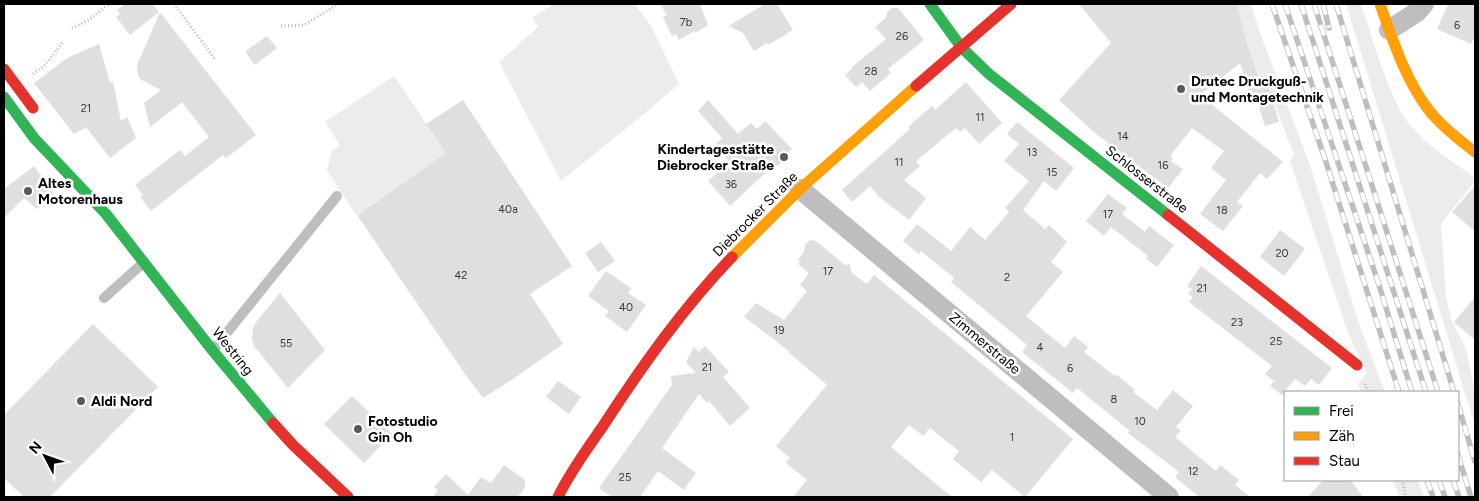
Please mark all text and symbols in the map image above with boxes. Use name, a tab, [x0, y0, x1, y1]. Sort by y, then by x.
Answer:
house number: 7b	[680, 16, 692, 29]
house number: 6	[1454, 19, 1460, 32]
house number: 26	[896, 30, 908, 43]
house number: 28	[865, 65, 878, 78]
place label: Drutec Druckguß- und Montagetechnik	[1191, 73, 1324, 106]
marker: Drutec Druckguß- und Montagetechnik	[1175, 83, 1187, 95]
house number: 21	[81, 102, 91, 115]
house number: 11	[975, 111, 985, 124]
house number: 14	[1117, 130, 1129, 143]
place label: Kindertagesstätte Diebrocker Straße	[657, 141, 774, 174]
street label: Schlosserstraße	[1102, 142, 1192, 217]
house number: 13	[1027, 146, 1037, 159]
marker: Kindertagesstätte Diebrocker Straße	[778, 151, 790, 163]
house number: 11	[894, 156, 904, 169]
house number: 16	[1158, 159, 1168, 172]
house number: 15	[1047, 166, 1057, 179]
street label: Diebrocker Straße	[709, 168, 802, 260]
place label: Altes Motorenhaus	[38, 175, 123, 208]
house number: 36	[725, 178, 737, 191]
marker: Altes Motorenhaus	[22, 185, 34, 197]
house number: 40a	[498, 203, 518, 216]
house number: 18	[1216, 204, 1228, 217]
house number: 17	[1103, 208, 1113, 221]
house number: 20	[1275, 247, 1289, 260]
house number: 17	[823, 265, 833, 278]
house number: 42	[455, 269, 467, 282]
house number: 2	[1004, 271, 1010, 284]
house number: 21	[1197, 282, 1207, 295]
house number: 40	[619, 301, 633, 314]
street label: Zimmerstraße	[946, 309, 1024, 378]
house number: 23	[1231, 316, 1243, 329]
street label: Westring	[208, 324, 257, 379]
house number: 19	[774, 324, 784, 337]
house number: 25	[1270, 335, 1282, 348]
house number: 55	[280, 337, 292, 350]
house number: 4	[1037, 341, 1044, 354]
house number: 21	[702, 361, 712, 374]
house number: 6	[1067, 362, 1073, 375]
legend	[1284, 391, 1459, 481]
place label: Aldi Nord	[91, 393, 152, 410]
house number: 8	[1111, 393, 1118, 406]
marker: Aldi Nord	[75, 395, 87, 407]
text: Frei	[1329, 402, 1354, 420]
place label: Fotostudio Gin Oh	[368, 413, 438, 446]
house number: 10	[1134, 415, 1146, 428]
marker: Fotostudio Gin Oh	[352, 423, 364, 435]
text: Zäh	[1329, 427, 1355, 445]
north arrow	[20, 431, 70, 481]
house number: 1	[1010, 431, 1014, 444]
text: N	[26, 438, 46, 457]
text: Stau	[1329, 452, 1360, 470]
house number: 12	[1188, 465, 1198, 478]
house number: 25	[619, 471, 631, 484]

